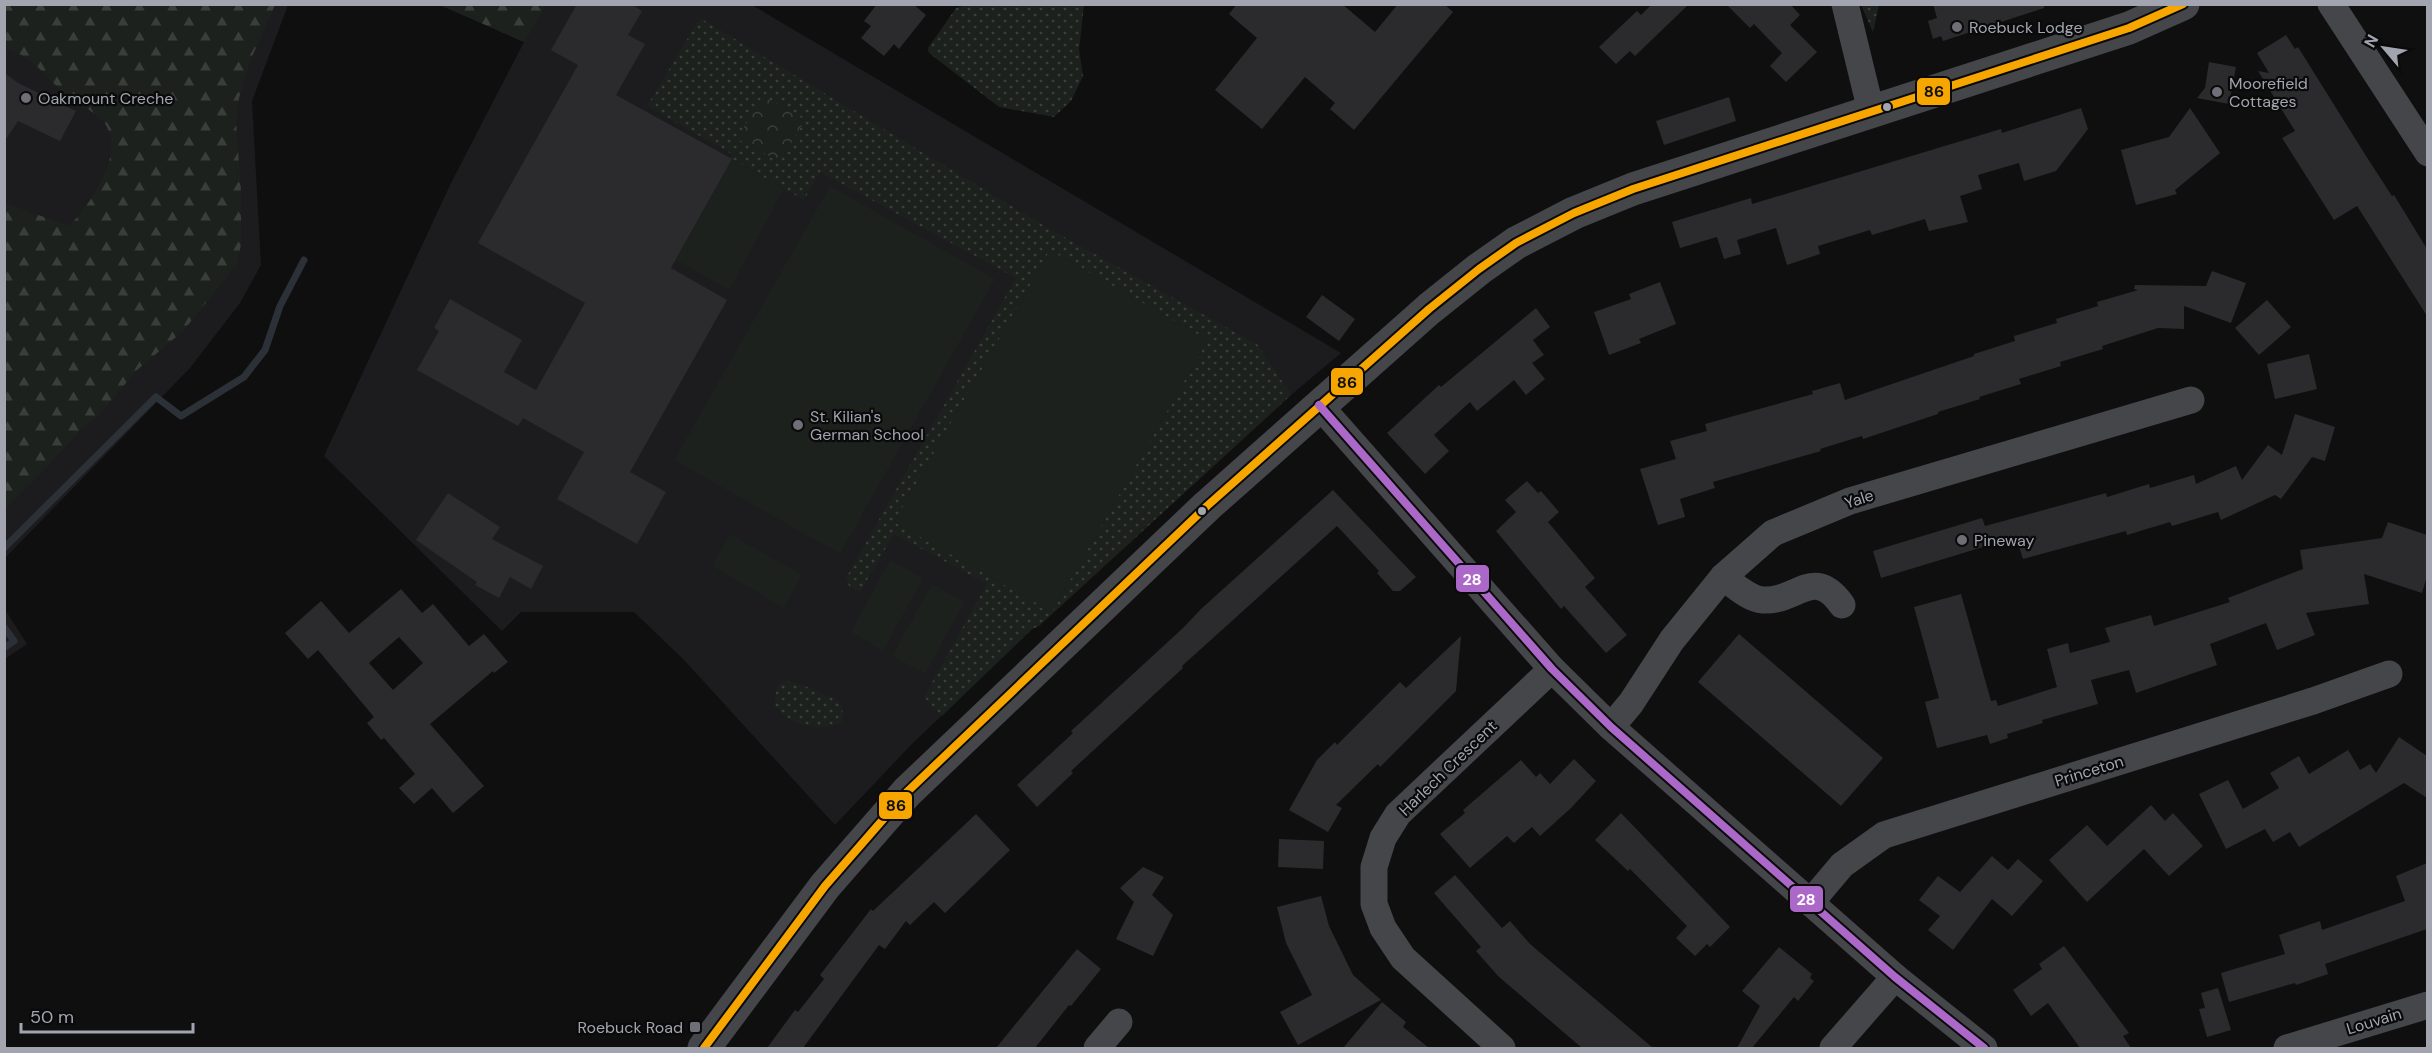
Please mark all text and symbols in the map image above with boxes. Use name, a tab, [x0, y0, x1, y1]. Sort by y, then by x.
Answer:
place label: Roebuck Lodge	[1969, 17, 2083, 38]
north arrow	[2354, 18, 2414, 78]
marker: Roebuck Lodge	[1950, 20, 1964, 34]
text: N	[2359, 31, 2383, 51]
place label: Moorefield Cottages	[2229, 73, 2308, 112]
line badge: 86	[1916, 77, 1951, 106]
text: 86	[1924, 81, 1944, 102]
marker: Moorefield Cottages	[2210, 85, 2224, 99]
place label: Oakmount Creche	[38, 88, 173, 109]
marker: Oakmount Creche	[19, 91, 33, 105]
unlabelled marker	[1881, 101, 1893, 113]
line badge: 86	[1330, 367, 1364, 396]
text: 86	[1337, 372, 1357, 393]
place label: St. Kilian's German School	[810, 406, 924, 445]
marker: St. Kilian's German School	[791, 418, 805, 432]
street label: Yale	[1842, 484, 1876, 514]
unlabelled marker	[1196, 505, 1208, 517]
place label: Pineway	[1974, 530, 2034, 551]
marker: Pineway	[1955, 533, 1969, 547]
line badge: 28	[1455, 564, 1490, 593]
text: 28	[1462, 569, 1482, 590]
street label: Harlech Crescent	[1394, 716, 1502, 820]
street label: Princeton	[2052, 751, 2126, 791]
line badge: 86	[878, 791, 913, 820]
text: 86	[886, 795, 906, 816]
line badge: 28	[1789, 885, 1824, 913]
text: 28	[1796, 889, 1816, 910]
scale bar	[21, 996, 194, 1034]
street label: Louvain	[2344, 1003, 2404, 1039]
text: 50 m	[30, 1005, 74, 1029]
place label: Roebuck Road	[577, 1017, 683, 1038]
marker: Roebuck Road	[688, 1020, 702, 1034]

